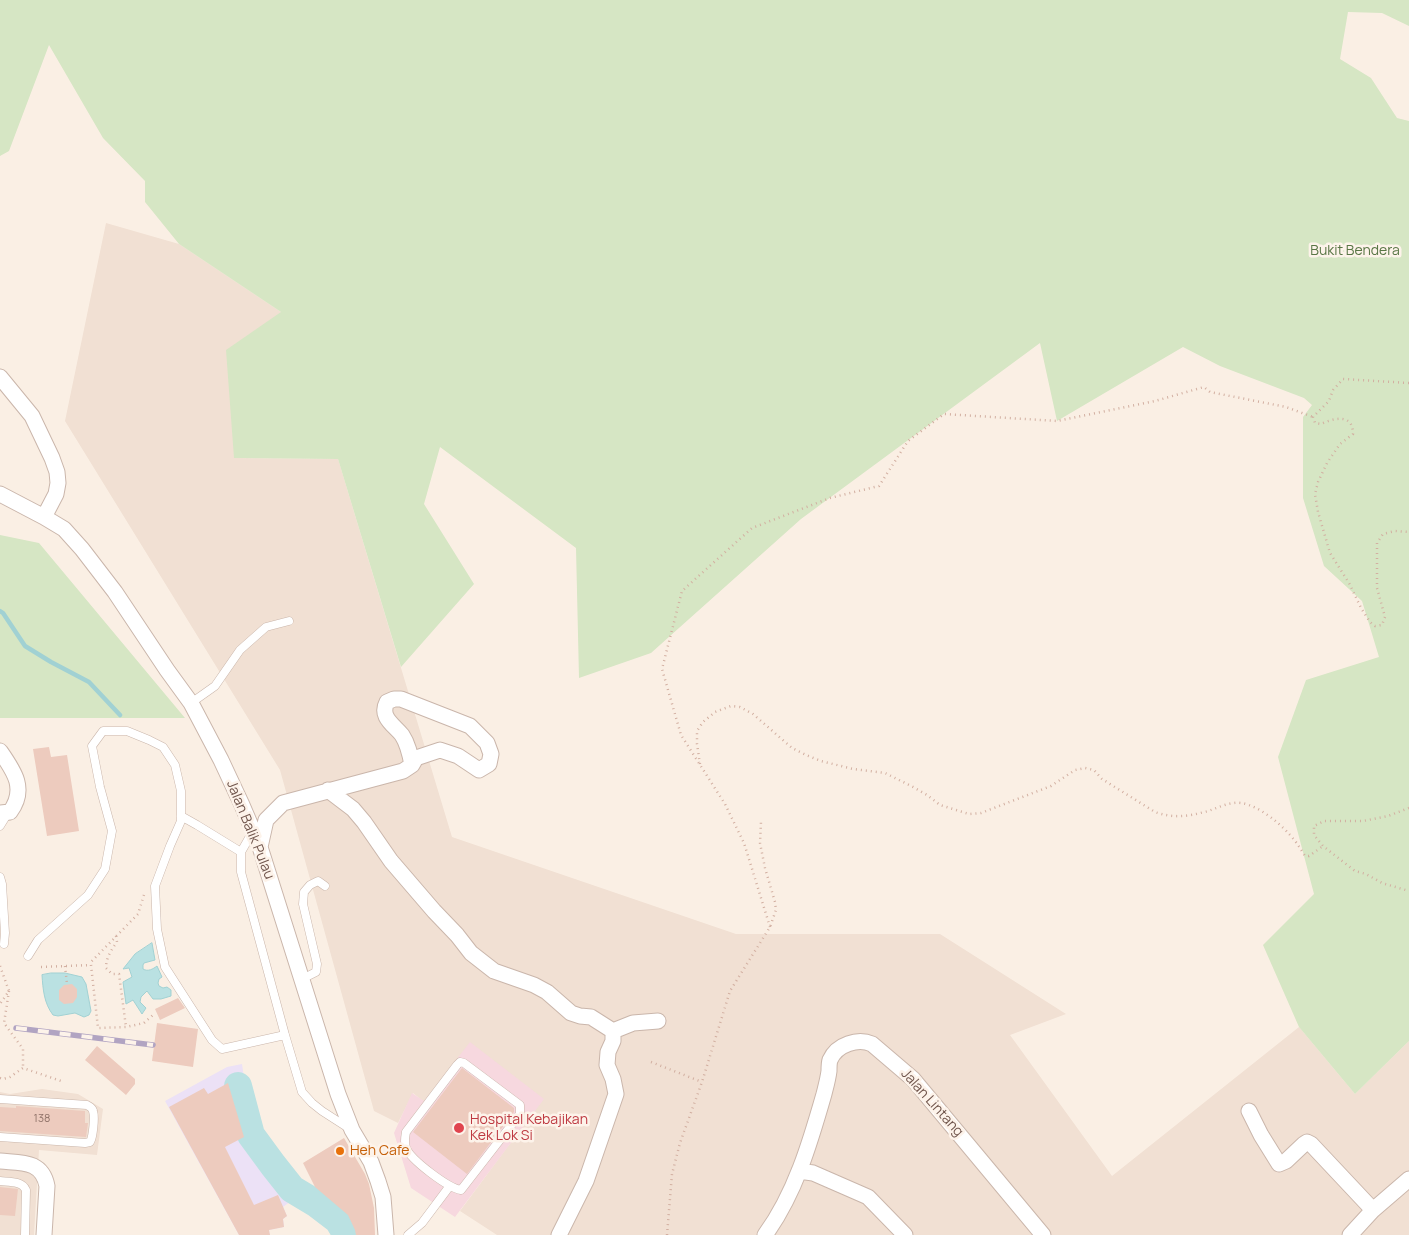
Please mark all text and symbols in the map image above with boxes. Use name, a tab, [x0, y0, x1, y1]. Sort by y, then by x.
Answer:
park label: Bukit Bendera	[1310, 243, 1400, 259]
street label: Jalan Balik Pulau	[223, 778, 277, 882]
street label: Jalan Lintang	[897, 1066, 967, 1140]
house number: 138	[34, 1112, 50, 1126]
place label: Hospital Kebajikan Kek Lok Si	[470, 1112, 588, 1144]
marker: Hospital Kebajikan Kek Lok Si	[452, 1121, 466, 1135]
place label: Heh Cafe	[350, 1143, 410, 1159]
marker: Heh Cafe	[334, 1145, 346, 1157]

